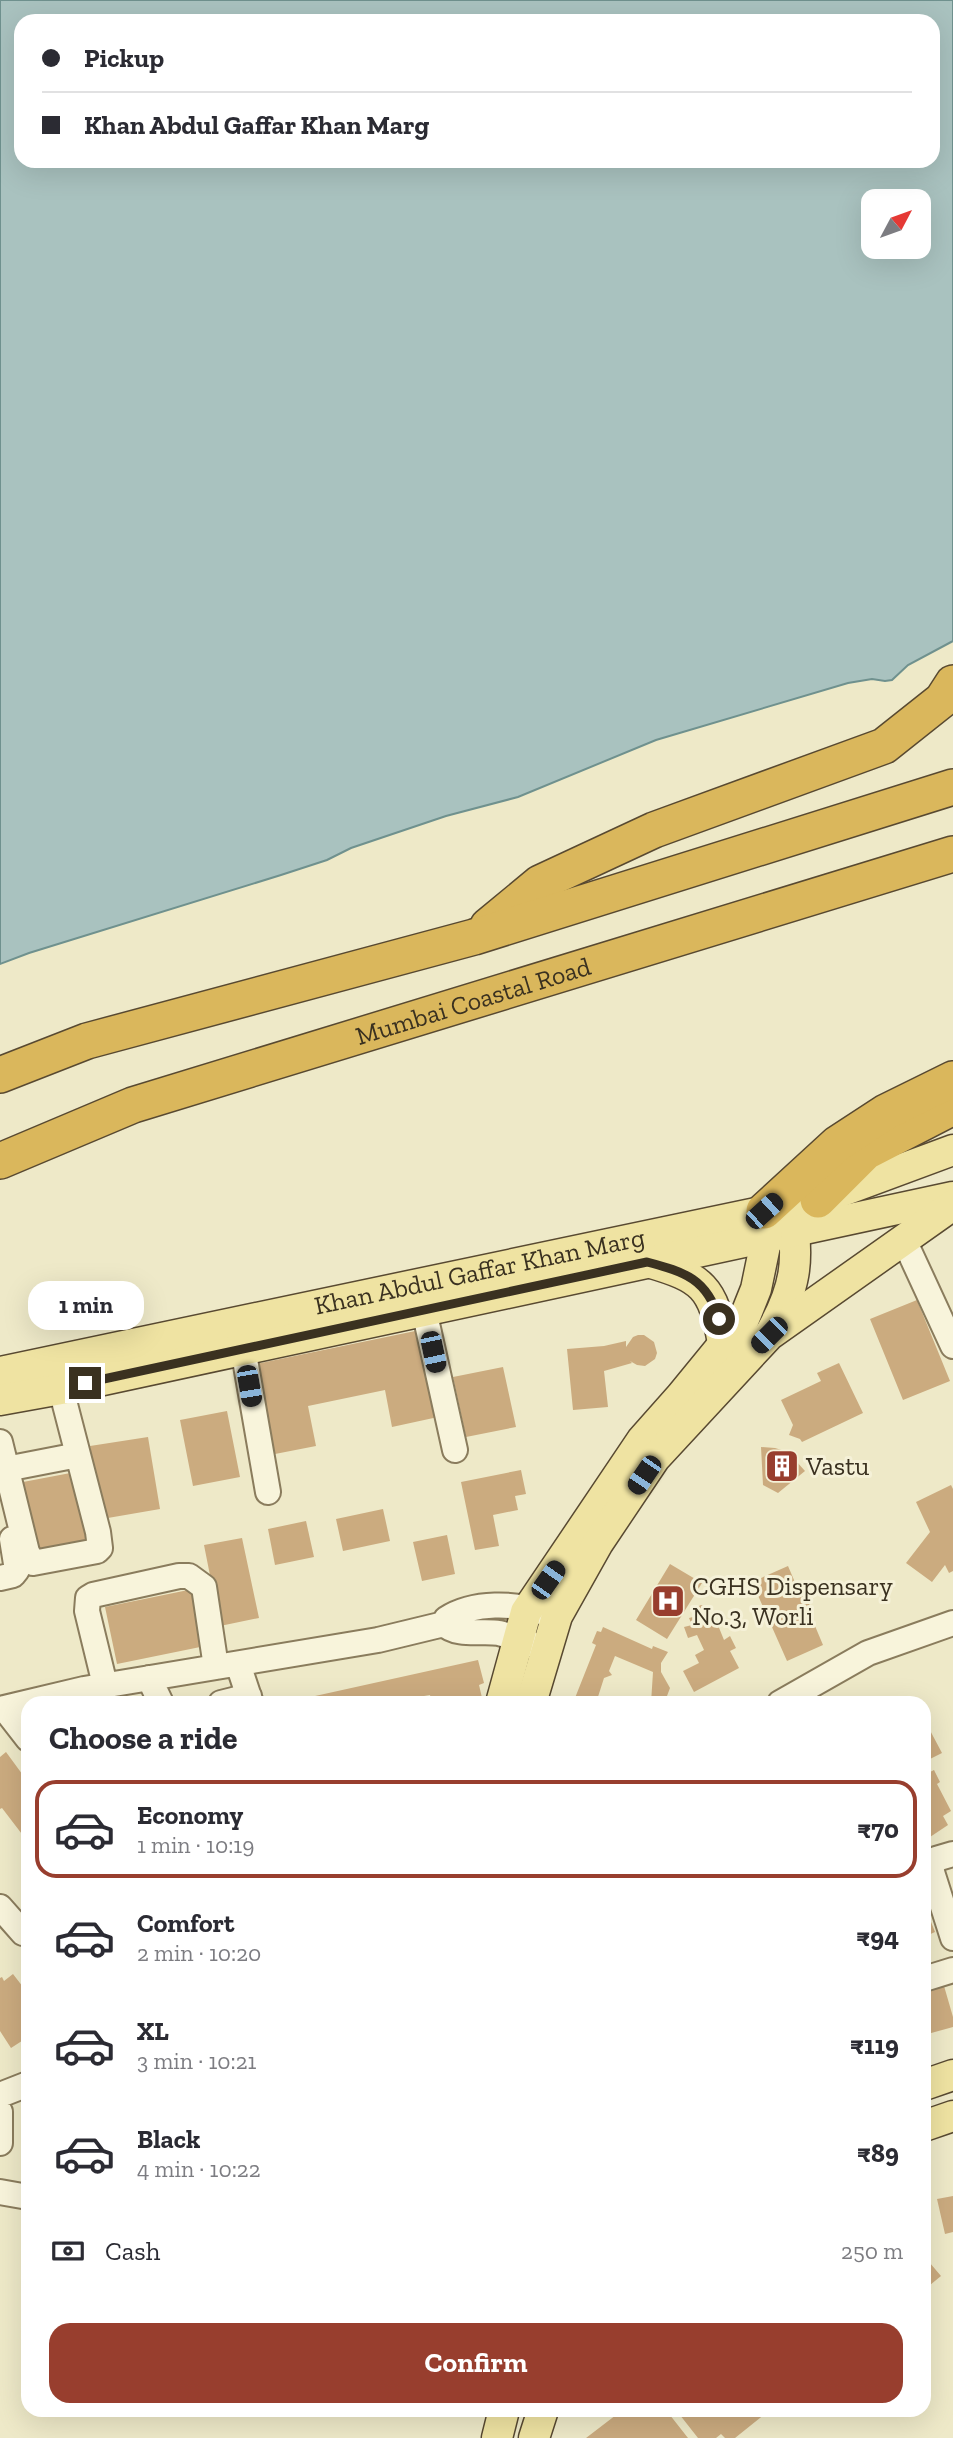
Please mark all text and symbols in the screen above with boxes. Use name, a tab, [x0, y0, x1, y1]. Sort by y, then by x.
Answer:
text: Pickup	[84, 42, 164, 74]
text: Khan Abdul Gaffar Khan Marg	[84, 109, 429, 141]
north arrow	[861, 189, 931, 259]
map controls	[861, 189, 931, 259]
street label: Mumbai Coastal Road	[352, 950, 595, 1052]
car	[742, 1189, 787, 1233]
street label: Khan Abdul Gaffar Khan Marg	[311, 1221, 648, 1321]
callout: 1 min	[27, 1282, 143, 1330]
text: 1 min	[59, 1291, 113, 1319]
route start	[703, 1303, 735, 1335]
car	[747, 1313, 792, 1357]
car	[419, 1329, 448, 1375]
car	[236, 1363, 263, 1409]
route end	[69, 1367, 101, 1399]
building icon: Vastu	[763, 1447, 801, 1485]
place label: Vastu	[805, 1450, 870, 1482]
car	[624, 1452, 665, 1498]
car	[528, 1557, 569, 1603]
place label: CGHS Dispensary No.3, Worli	[692, 1570, 893, 1632]
hospital icon: CGHS Dispensary No.3, Worli	[649, 1582, 687, 1620]
text: Choose a ride	[49, 1719, 237, 1757]
icon: car	[53, 1798, 116, 1861]
text: Economy	[137, 1799, 243, 1831]
text: ₹70	[857, 1813, 899, 1845]
text: 1 min · 10:19	[137, 1831, 254, 1859]
icon: car	[53, 1906, 116, 1969]
text: Comfort	[137, 1907, 234, 1939]
text: ₹94	[856, 1921, 899, 1953]
text: 2 min · 10:20	[137, 1939, 261, 1967]
icon: car	[53, 2014, 116, 2077]
text: XL	[137, 2015, 169, 2047]
text: ₹119	[850, 2029, 899, 2061]
text: 3 min · 10:21	[137, 2047, 256, 2075]
icon: car	[53, 2122, 116, 2185]
text: Black	[137, 2123, 200, 2155]
text: ₹89	[857, 2137, 899, 2169]
text: 4 min · 10:22	[137, 2155, 261, 2183]
icon: cash	[49, 2232, 87, 2270]
text: Cash	[105, 2235, 160, 2267]
text: 250 m	[841, 2237, 903, 2265]
button: Confirm	[49, 2323, 903, 2403]

